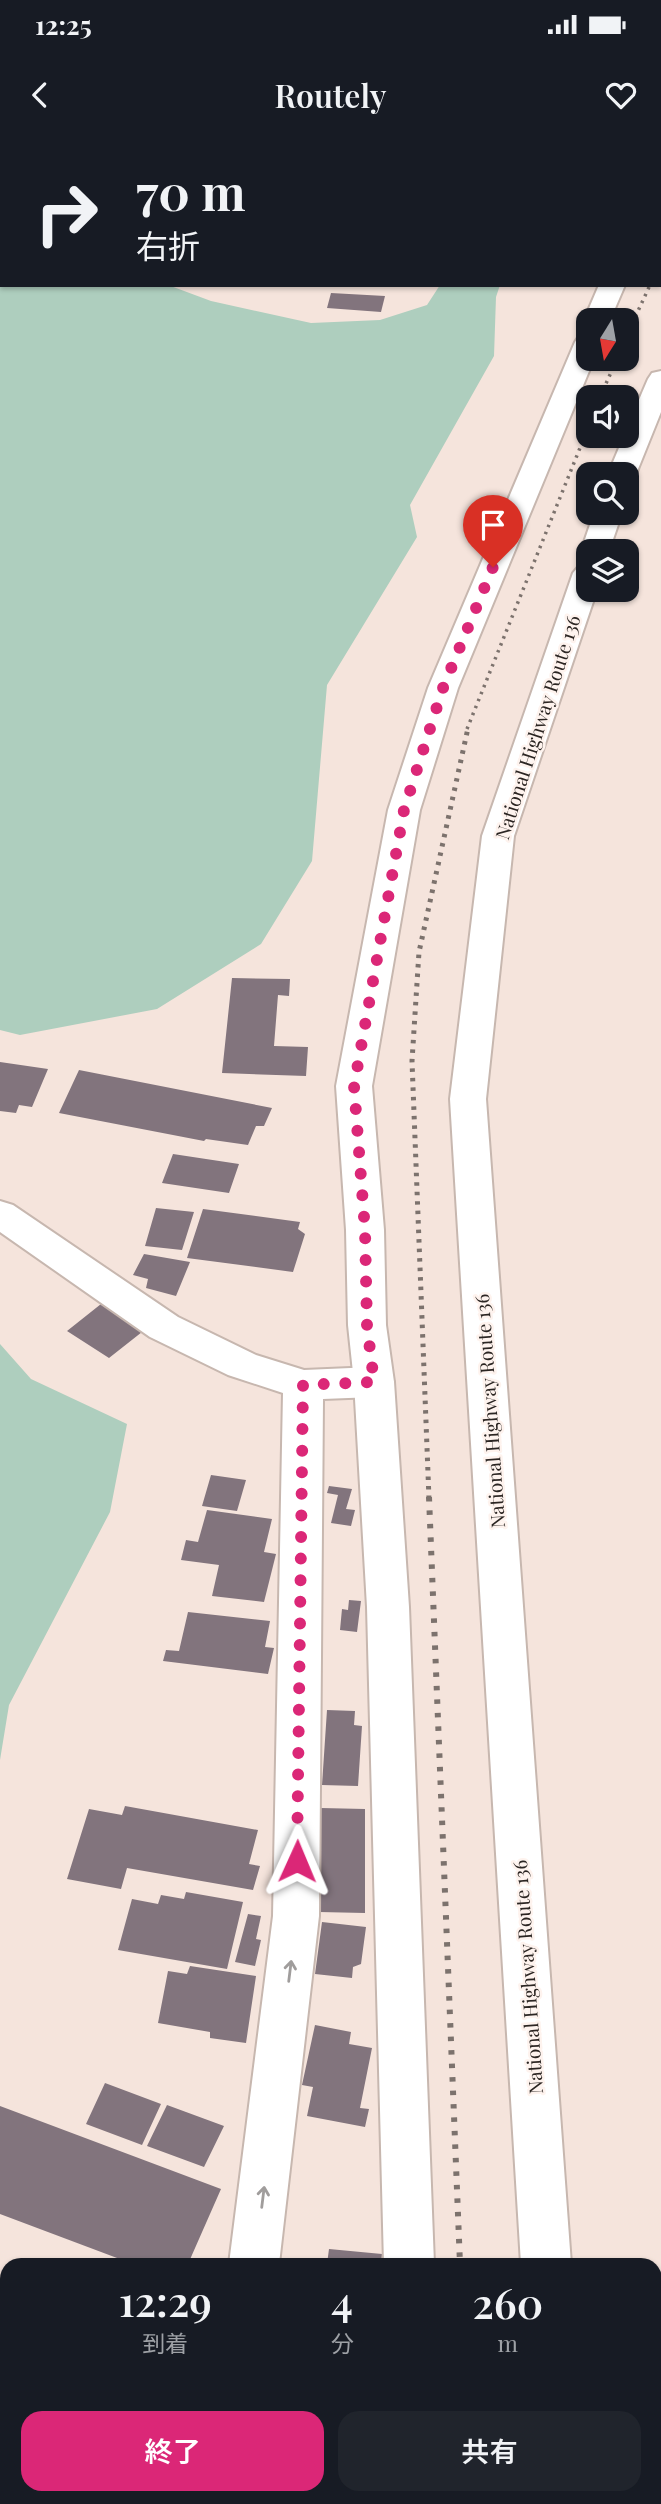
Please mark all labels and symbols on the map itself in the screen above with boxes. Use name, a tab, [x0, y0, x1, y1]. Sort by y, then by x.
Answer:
north arrow	[576, 308, 639, 371]
pin	[463, 495, 523, 567]
street label: National Highway Route 136	[488, 611, 586, 843]
street label: National Highway Route 136	[468, 1293, 510, 1529]
position arrow	[260, 1824, 334, 1898]
street label: National Highway Route 136	[506, 1859, 548, 2095]
one-way arrow	[283, 1960, 296, 1983]
one-way arrow	[257, 2186, 270, 2209]

